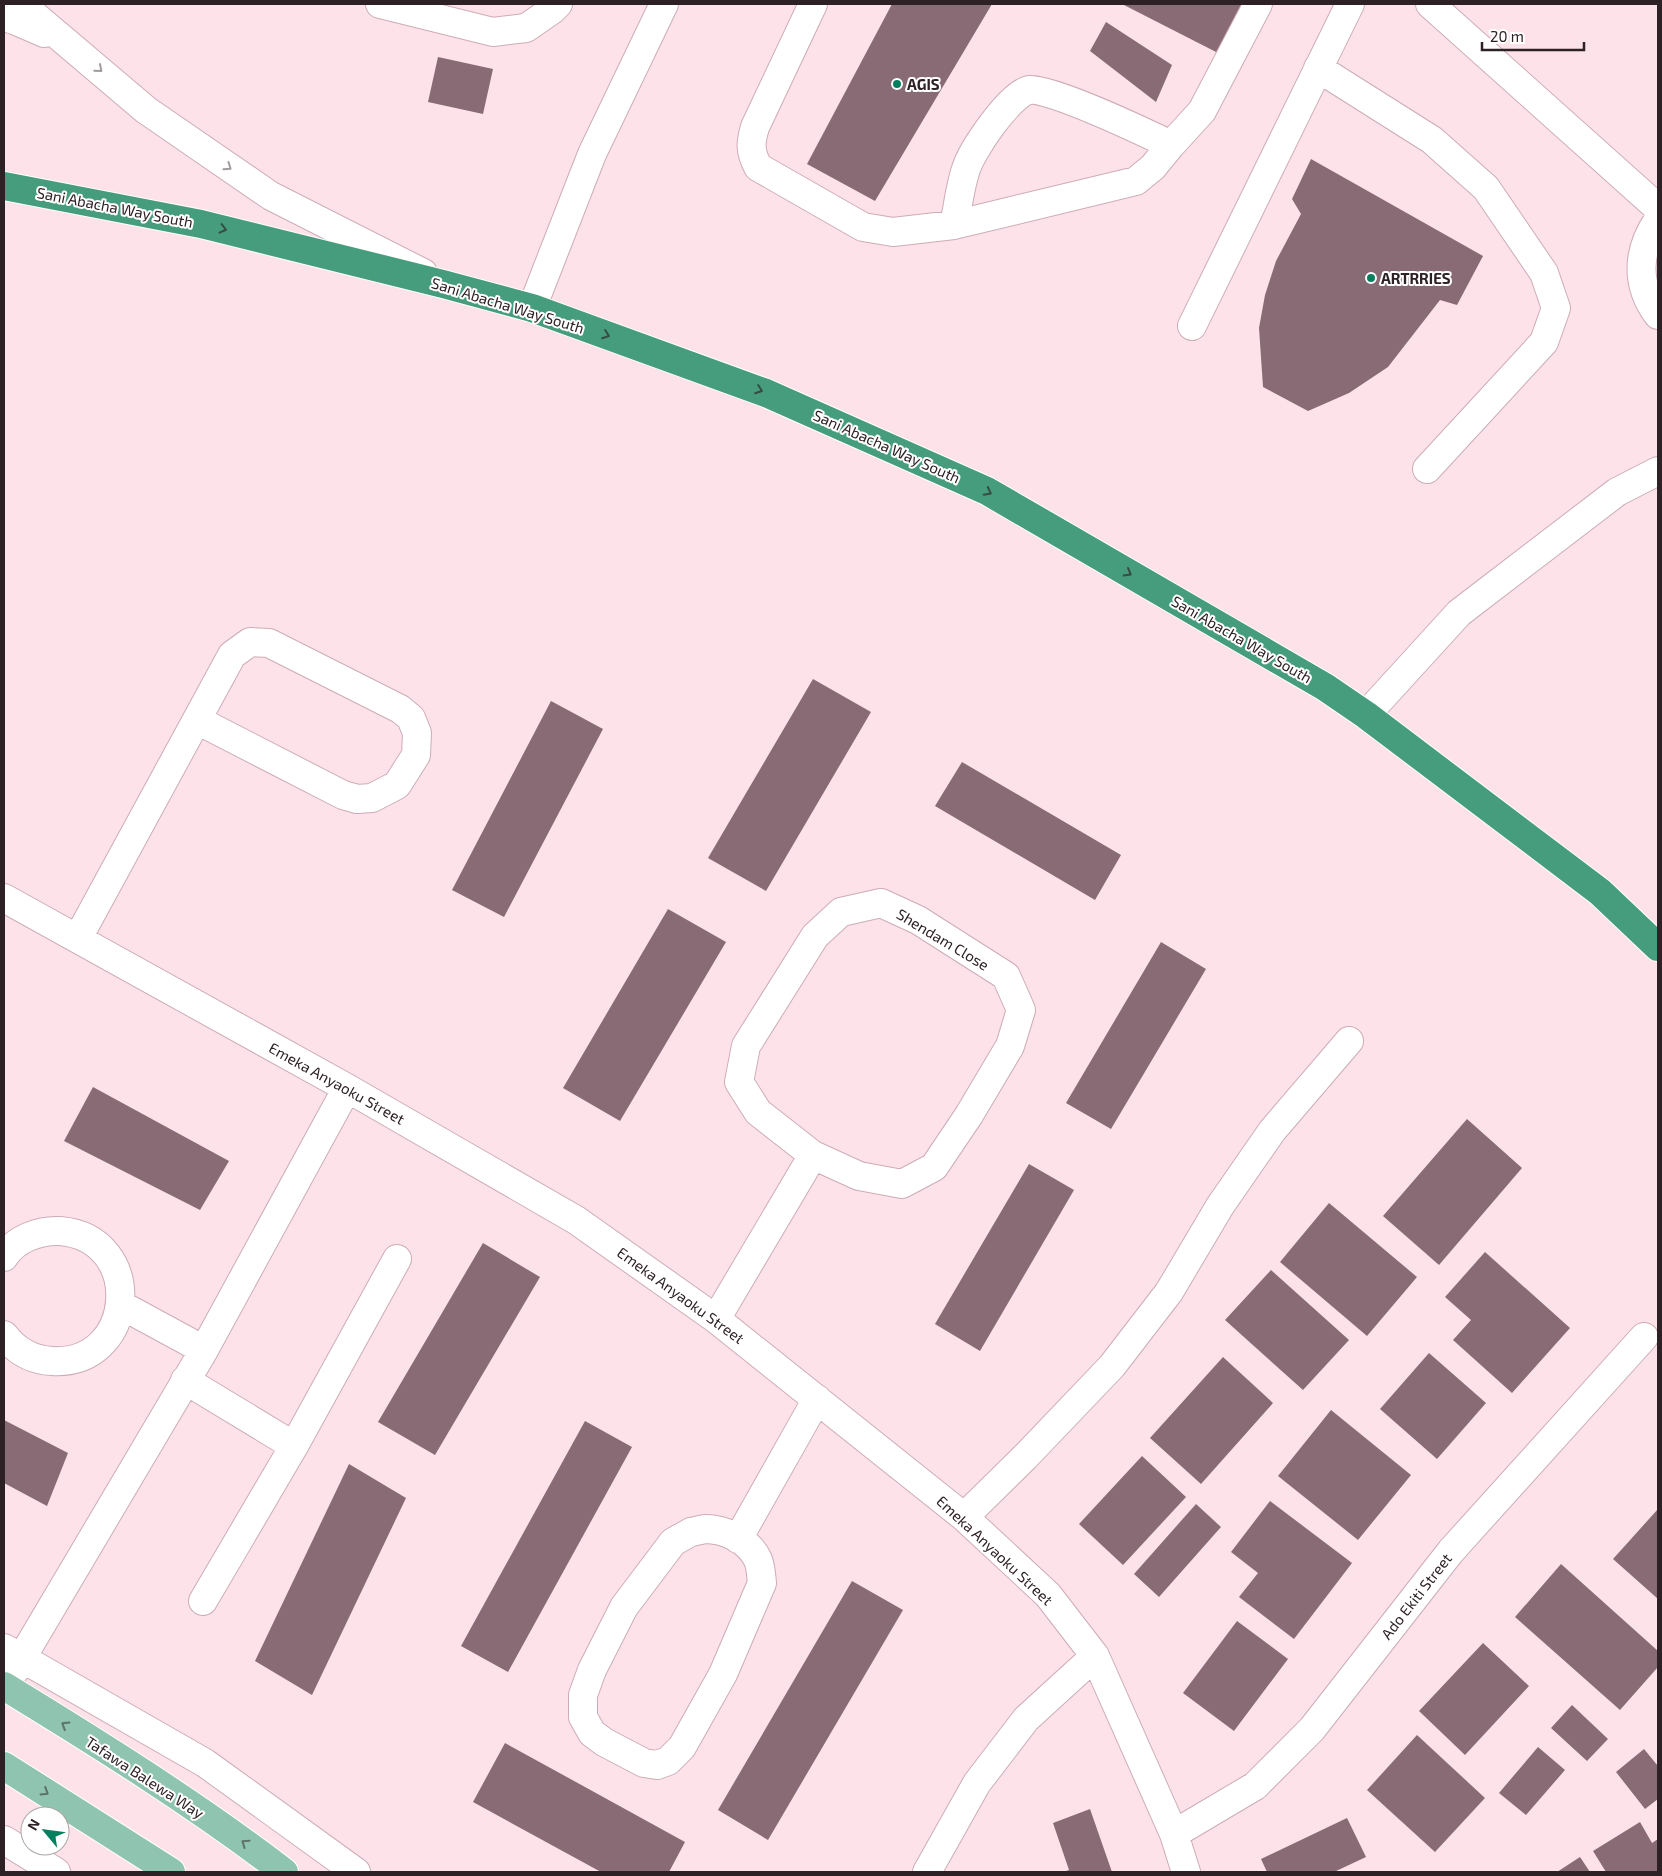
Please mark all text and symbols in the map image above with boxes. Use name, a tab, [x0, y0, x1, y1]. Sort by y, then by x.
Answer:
scale bar	[1482, 20, 1584, 52]
text: 20 m	[1490, 27, 1524, 45]
one-way arrow	[93, 64, 102, 73]
place label: AGIS	[907, 75, 940, 93]
marker: AGIS	[891, 78, 903, 90]
one-way arrow	[223, 161, 232, 170]
street label: Sani Abacha Way South	[35, 183, 195, 231]
one-way arrow	[219, 223, 228, 234]
place label: ARTRRIES	[1381, 269, 1451, 287]
marker: ARTRRIES	[1365, 272, 1377, 284]
street label: Sani Abacha Way South	[429, 273, 587, 337]
one-way arrow	[602, 329, 610, 339]
one-way arrow	[754, 384, 763, 394]
street label: Sani Abacha Way South	[811, 405, 963, 487]
one-way arrow	[983, 486, 992, 496]
one-way arrow	[1123, 566, 1132, 576]
street label: Sani Abacha Way South	[1169, 592, 1315, 686]
street label: Shendam Close	[894, 904, 992, 974]
street label: Emeka Anyaoku Street	[266, 1038, 408, 1128]
street label: Emeka Anyaoku Street	[614, 1243, 748, 1347]
street label: Emeka Anyaoku Street	[933, 1491, 1057, 1609]
street label: Ado Ekiti Street	[1377, 1549, 1455, 1643]
one-way arrow	[62, 1721, 71, 1731]
street label: Tafawa Balewa Way	[83, 1732, 208, 1822]
one-way arrow	[40, 1786, 49, 1796]
north arrow	[20, 1806, 70, 1856]
text: N	[23, 1816, 43, 1833]
one-way arrow	[241, 1840, 251, 1849]

